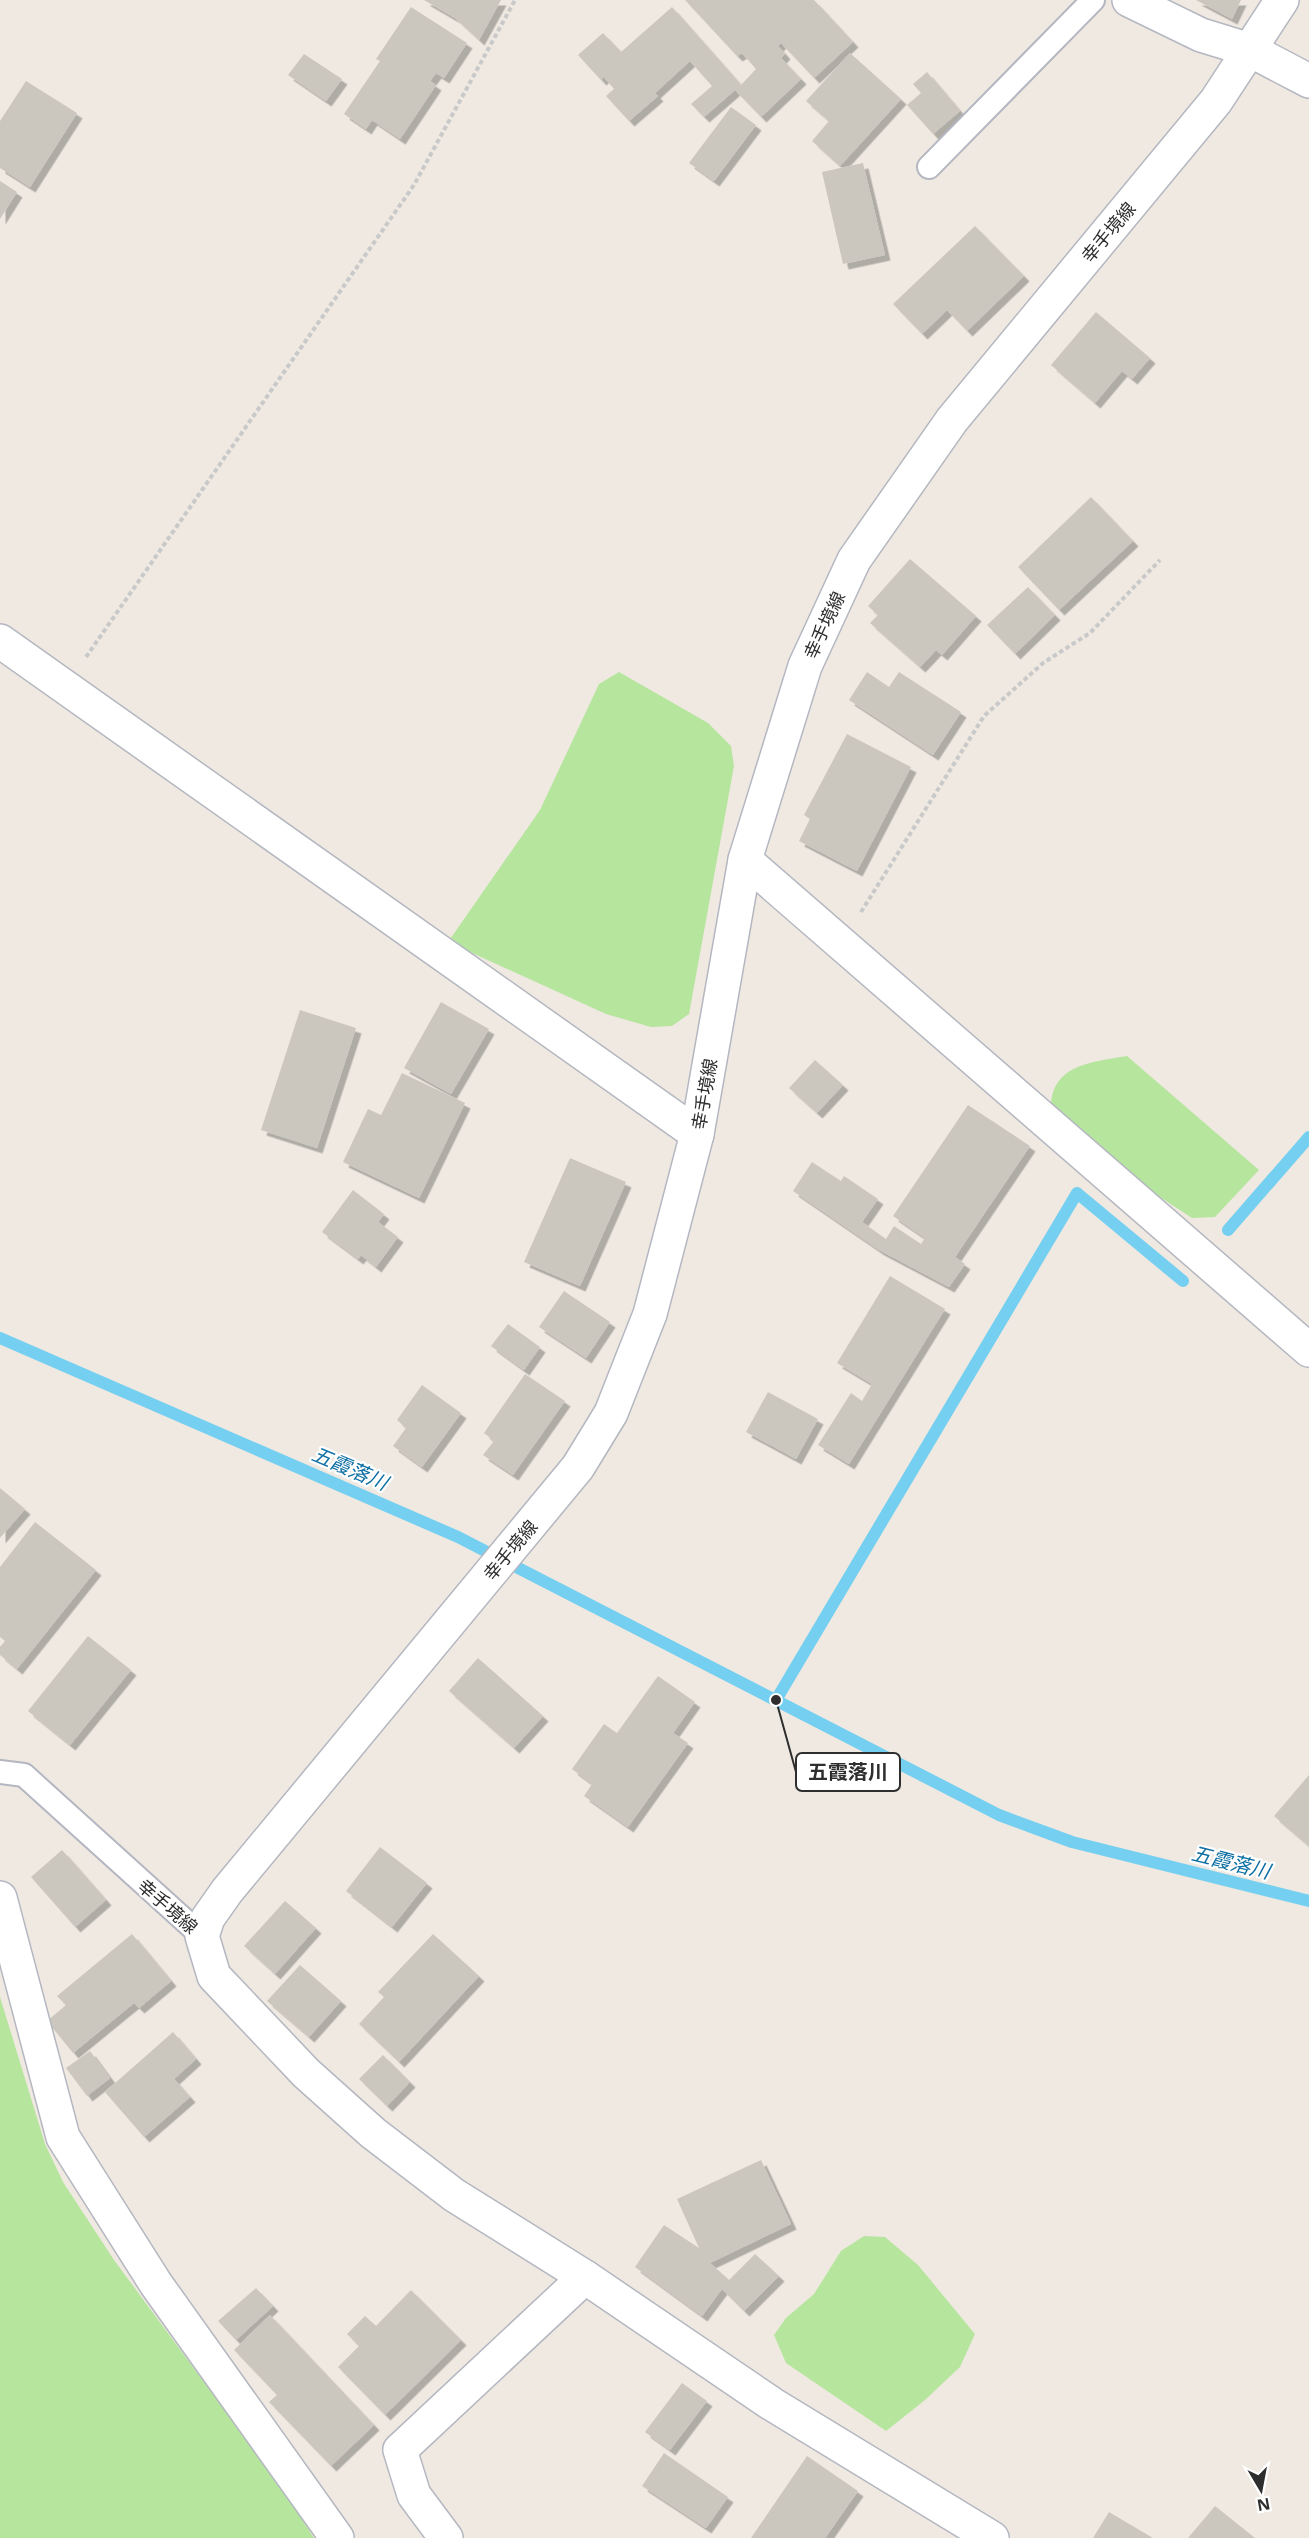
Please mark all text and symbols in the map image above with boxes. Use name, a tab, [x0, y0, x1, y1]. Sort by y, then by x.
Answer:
street label: 幸手境線	[1076, 197, 1140, 267]
street label: 幸手境線	[798, 587, 850, 663]
street label: 幸手境線	[686, 1056, 722, 1132]
water label: 五霞落川	[308, 1440, 394, 1497]
street label: 幸手境線	[478, 1515, 542, 1585]
callout: 五霞落川	[796, 1753, 900, 1791]
text: 五霞落川	[808, 1758, 888, 1785]
water label: 五霞落川	[1189, 1839, 1275, 1885]
street label: 幸手境線	[133, 1873, 203, 1939]
north arrow	[1231, 2460, 1291, 2520]
text: N	[1255, 2493, 1272, 2517]

